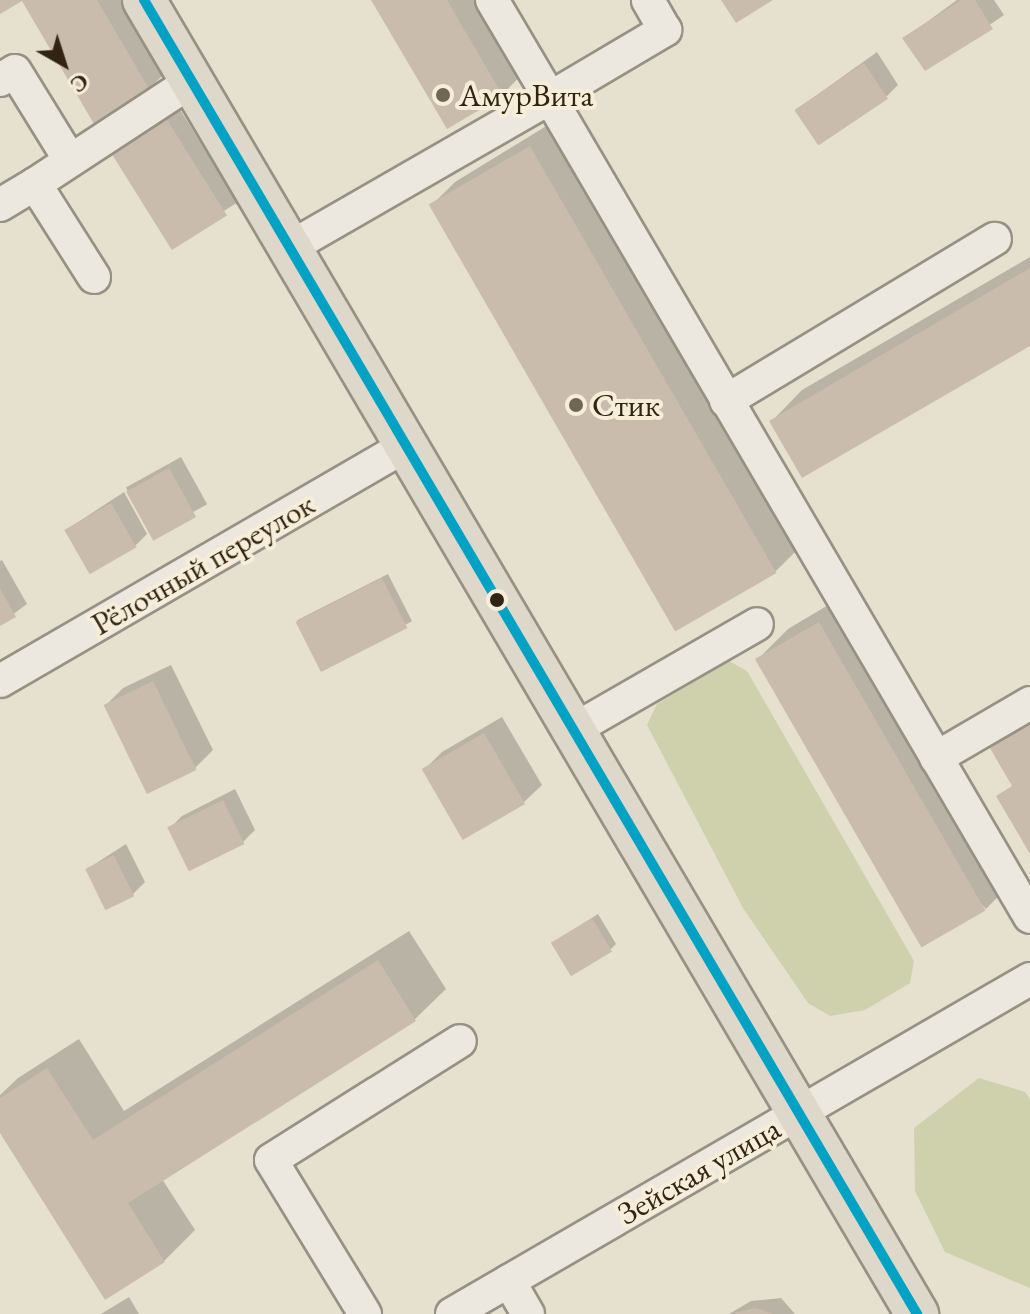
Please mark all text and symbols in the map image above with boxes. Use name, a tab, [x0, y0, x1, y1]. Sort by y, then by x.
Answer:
north arrow	[24, 24, 104, 104]
text: С	[64, 67, 95, 99]
place label: АмурВита	[459, 76, 593, 114]
marker: АмурВита	[434, 86, 452, 104]
place label: Стик	[592, 386, 660, 424]
marker: Стик	[567, 396, 585, 414]
street label: Рёлочный переулок	[85, 485, 321, 643]
unlabelled marker	[489, 592, 505, 608]
street label: Зейская улица	[611, 1109, 787, 1233]

